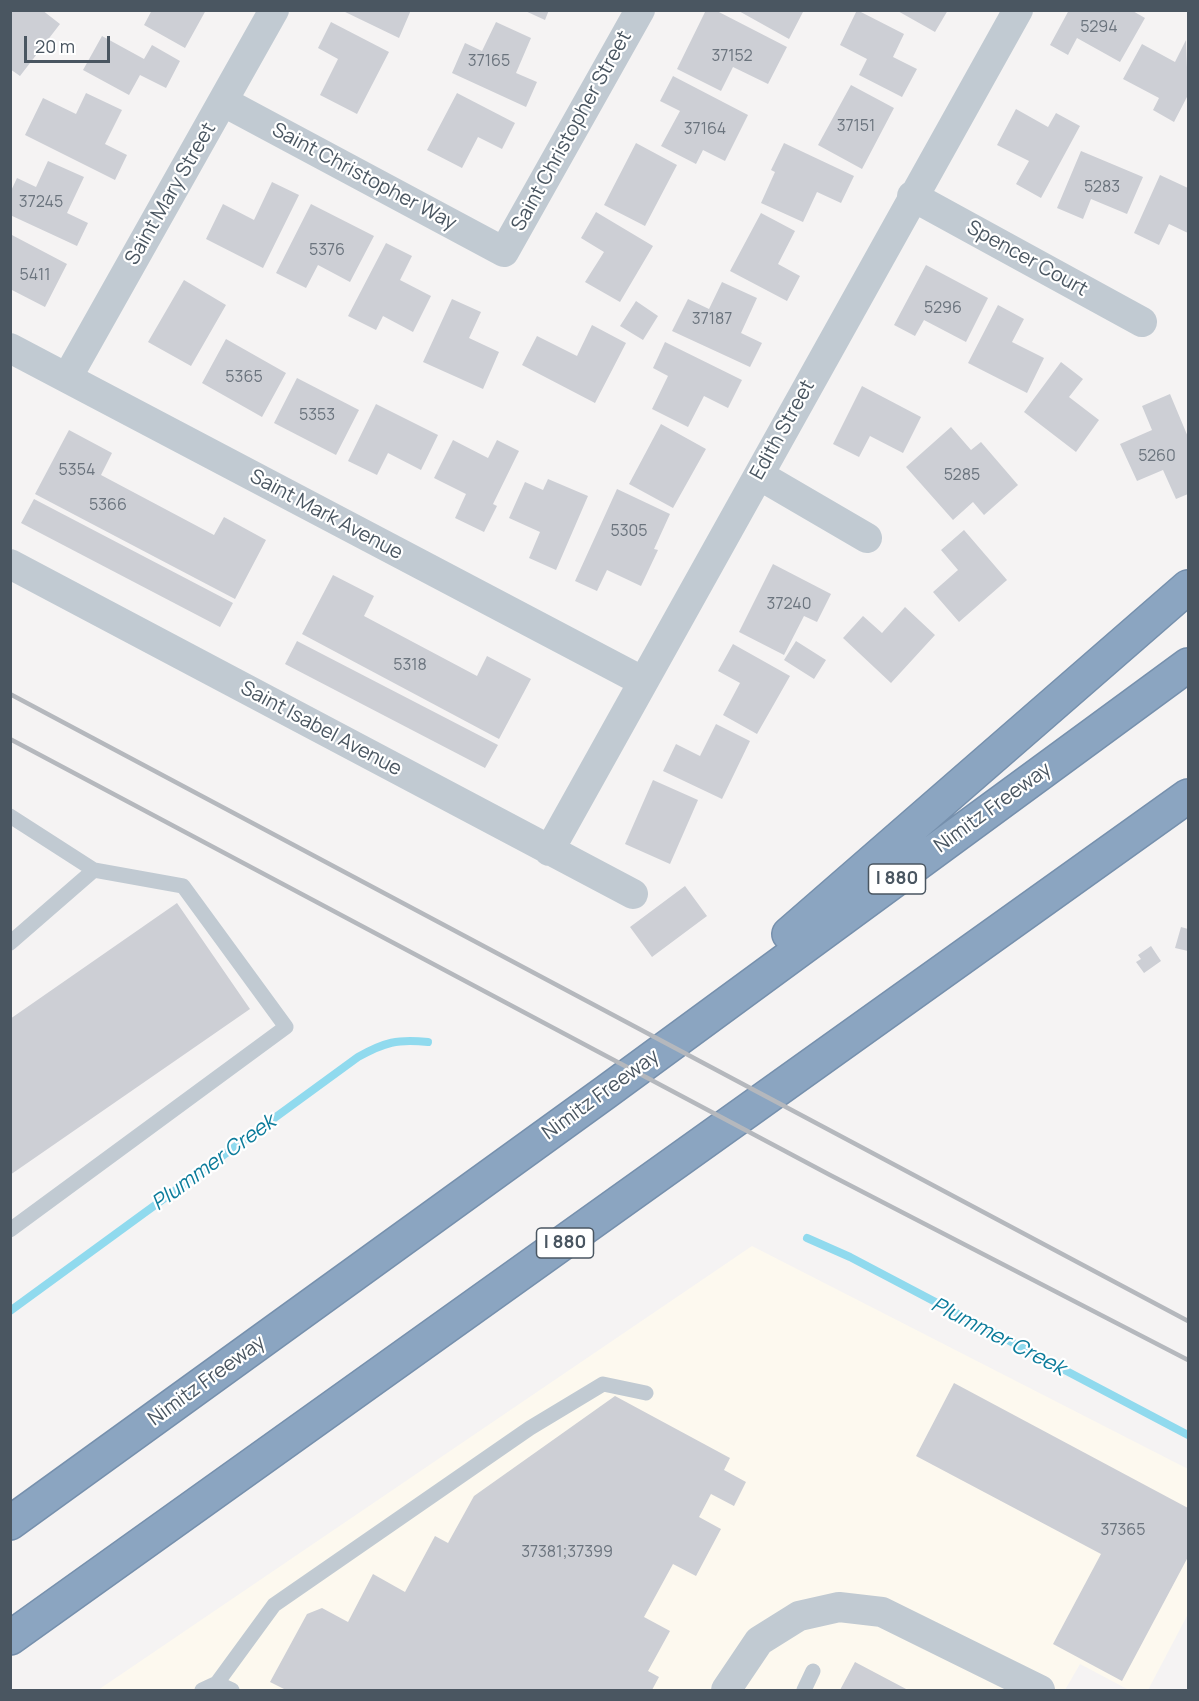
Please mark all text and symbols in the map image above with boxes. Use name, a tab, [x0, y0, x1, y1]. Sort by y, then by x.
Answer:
house number: 5294	[1080, 18, 1118, 38]
scale bar	[27, 24, 112, 62]
street label: Saint Christopher Street	[507, 27, 637, 235]
text: 20 m	[35, 34, 75, 58]
house number: 37152	[711, 47, 753, 67]
house number: 37165	[468, 52, 510, 72]
house number: 37151	[837, 117, 875, 137]
street label: Saint Christopher Way	[268, 118, 460, 236]
street label: Saint Mary Street	[121, 119, 221, 269]
house number: 37164	[684, 120, 726, 140]
house number: 5283	[1084, 178, 1120, 198]
house number: 37245	[19, 193, 63, 213]
street label: Spencer Court	[962, 216, 1092, 302]
house number: 5376	[309, 241, 345, 261]
house number: 5411	[19, 266, 51, 286]
house number: 5296	[924, 299, 962, 319]
house number: 37187	[692, 310, 732, 330]
house number: 5365	[225, 368, 263, 388]
street label: Edith Street	[746, 376, 820, 484]
house number: 5353	[299, 406, 335, 426]
house number: 5260	[1138, 447, 1176, 467]
house number: 5354	[59, 461, 95, 481]
street label: Saint Mark Avenue	[246, 465, 406, 565]
house number: 5285	[944, 466, 980, 486]
house number: 5366	[89, 496, 127, 516]
house number: 5305	[610, 522, 648, 542]
house number: 37240	[767, 595, 811, 615]
house number: 5318	[393, 656, 427, 676]
street label: Saint Isabel Avenue	[236, 676, 406, 782]
street label: Nimitz Freeway	[930, 758, 1056, 858]
road number: I 880	[868, 864, 926, 894]
street label: Nimitz Freeway	[538, 1045, 664, 1145]
water label: Plummer Creek	[147, 1110, 281, 1216]
road number: I 880	[536, 1228, 594, 1258]
water label: Plummer Creek	[927, 1292, 1069, 1382]
street label: Nimitz Freeway	[144, 1331, 270, 1431]
house number: 37365	[1101, 1521, 1145, 1541]
house number: 37381;37399	[521, 1543, 613, 1563]

